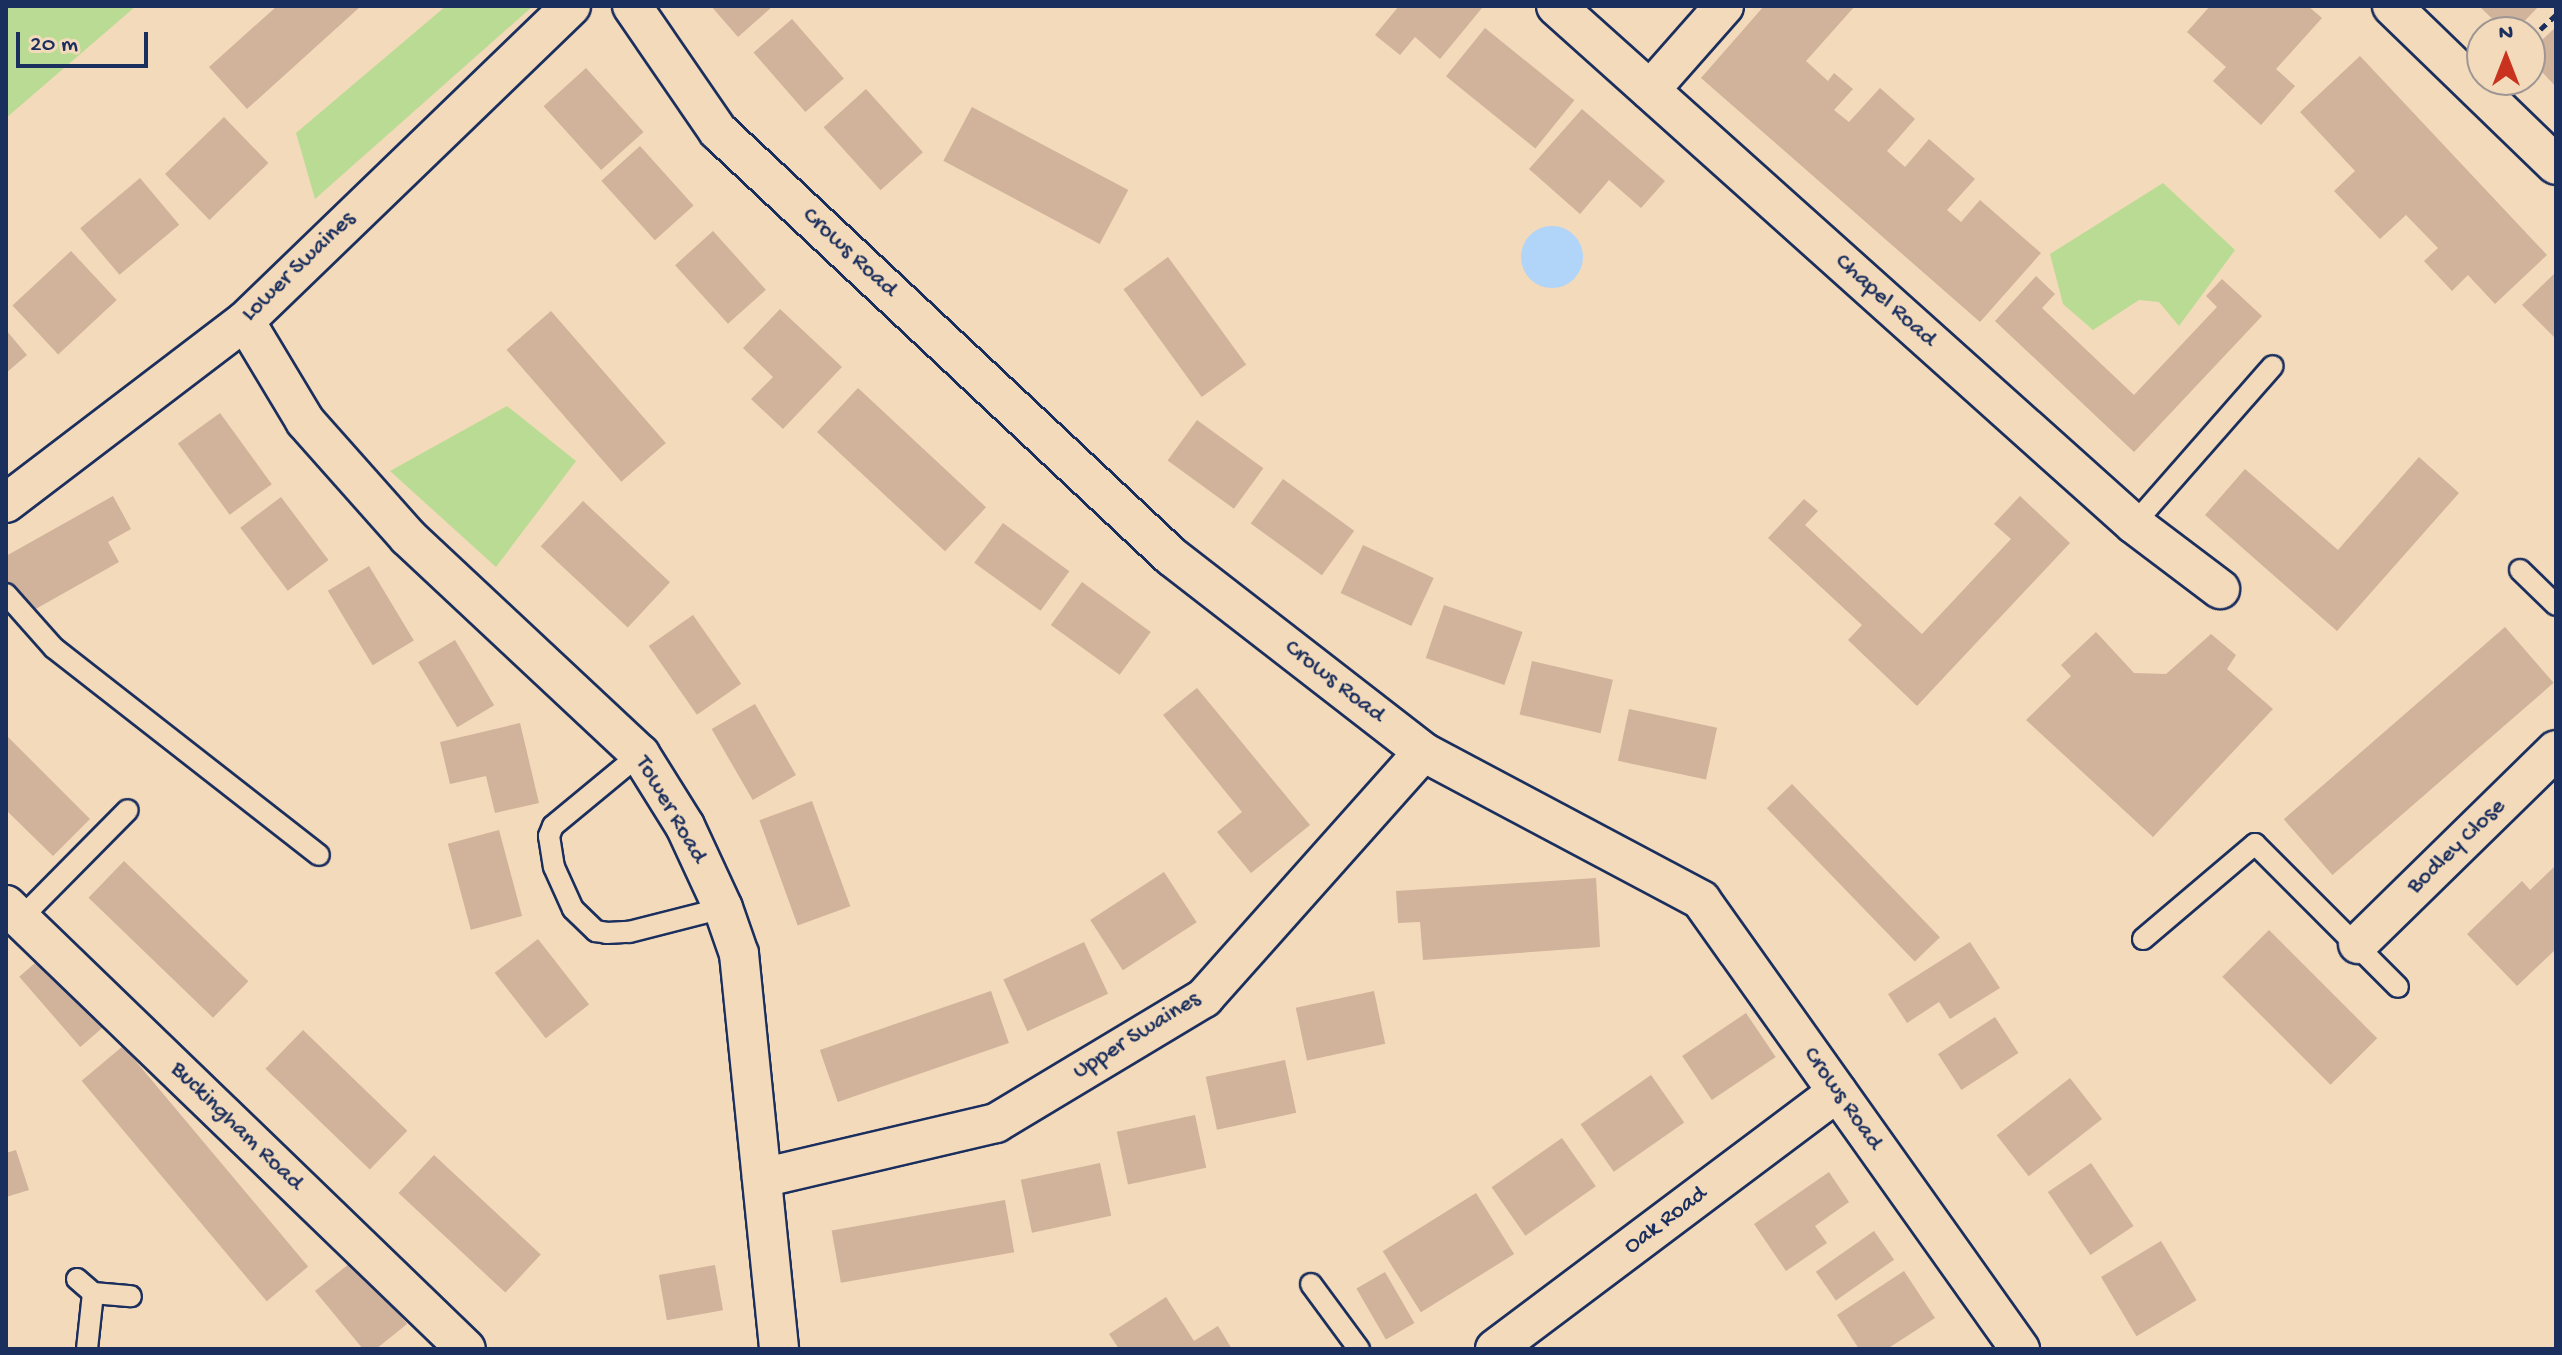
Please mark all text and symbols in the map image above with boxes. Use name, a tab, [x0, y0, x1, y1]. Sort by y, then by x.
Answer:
scale bar	[20, 16, 152, 66]
north arrow	[2466, 16, 2546, 96]
text: N	[2499, 21, 2513, 47]
text: 20 m	[30, 31, 78, 60]
street label: Crows Road	[795, 202, 903, 304]
street label: Lower Swaines	[236, 205, 362, 329]
street label: Chapel Road	[1828, 248, 1942, 354]
street label: Crows Road	[1278, 634, 1390, 730]
street label: Tower Road	[628, 751, 712, 869]
street label: Bodley Close	[2402, 793, 2512, 901]
street label: Upper Swaines	[1068, 985, 1206, 1087]
street label: Crows Road	[1796, 1042, 1888, 1156]
street label: Buckingham Road	[163, 1056, 309, 1198]
street label: Oak Road	[1619, 1180, 1713, 1262]

